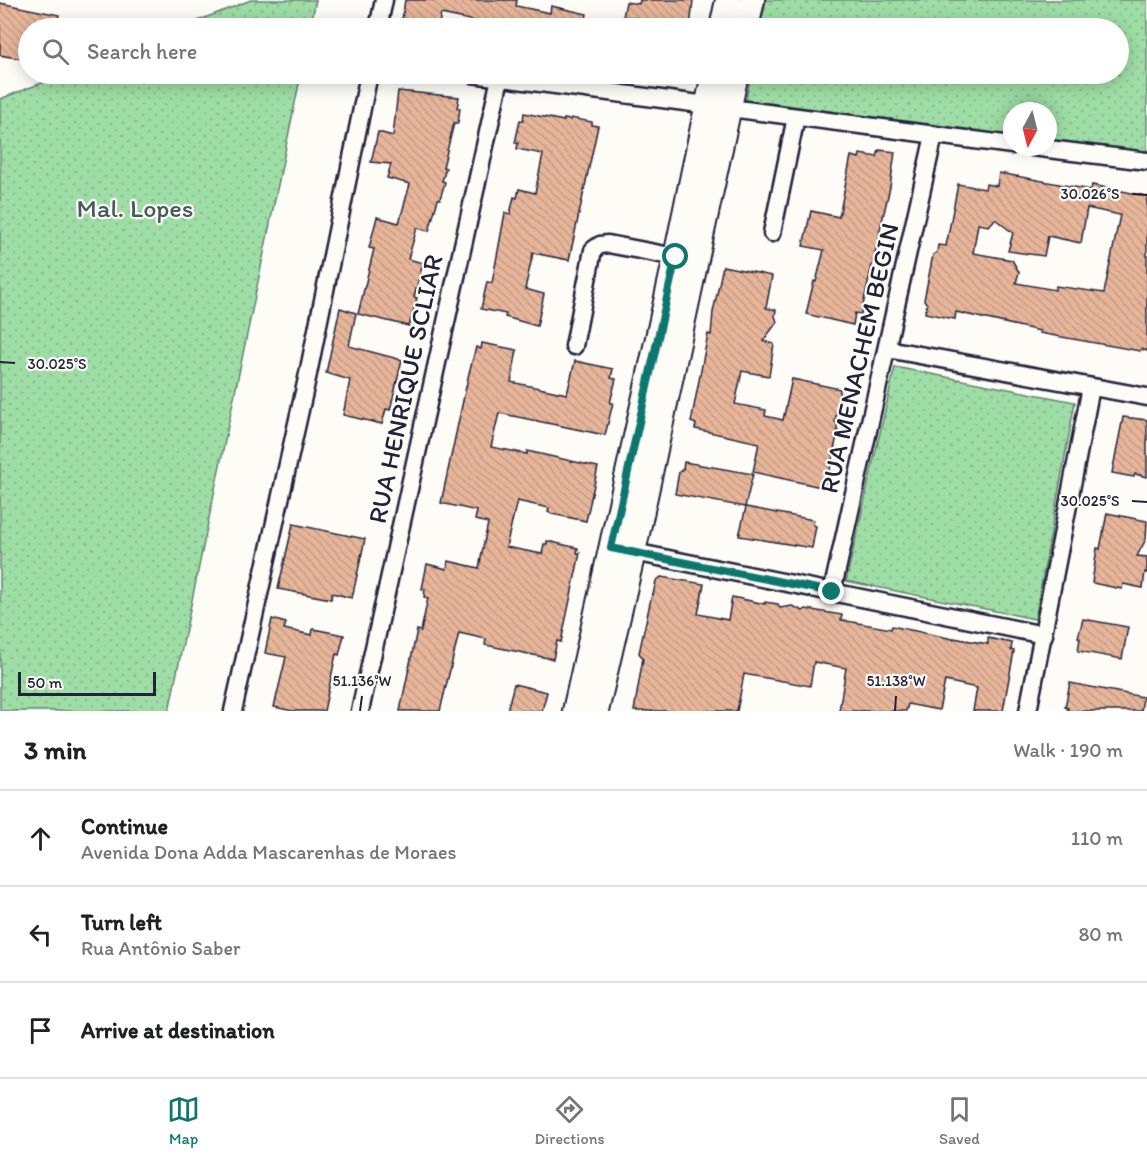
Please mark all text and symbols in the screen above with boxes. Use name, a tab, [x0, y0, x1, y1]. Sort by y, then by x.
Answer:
search box	[18, 18, 1129, 84]
icon: search	[39, 35, 72, 68]
text: Search here	[87, 38, 197, 65]
north arrow	[1003, 102, 1057, 156]
text: 30.026°S	[1060, 185, 1120, 203]
park label: Mal. Lopes	[77, 192, 193, 224]
street label: RUA MENACHEM BEGIN	[812, 220, 906, 496]
route start	[662, 243, 688, 269]
street label: RUA HENRIQUE SCLIAR	[361, 252, 449, 526]
text: 30.025°S	[28, 355, 86, 373]
text: 30.025°S	[1061, 492, 1119, 510]
route end	[818, 578, 844, 604]
scale bar	[18, 669, 156, 696]
text: 51.136°W	[333, 672, 392, 690]
text: 51.138°W	[866, 672, 926, 690]
text: 50 m	[27, 673, 62, 692]
text: 3 min	[24, 734, 86, 766]
text: Walk · 190 m	[1013, 738, 1123, 762]
text: Continue	[81, 813, 168, 840]
icon: ahead	[24, 822, 57, 855]
text: 110 m	[1071, 826, 1123, 850]
text: Avenida Dona Adda Mascarenhas de Moraes	[81, 840, 457, 864]
text: Turn left	[81, 909, 162, 936]
icon: left	[24, 918, 57, 951]
text: 80 m	[1078, 922, 1123, 946]
text: Rua Antônio Saber	[81, 936, 241, 960]
icon: arrive	[24, 1014, 57, 1047]
text: Arrive at destination	[81, 1017, 275, 1044]
tab: Map	[167, 1093, 200, 1148]
tab: Directions	[534, 1093, 605, 1148]
tab: Saved	[939, 1093, 980, 1148]

